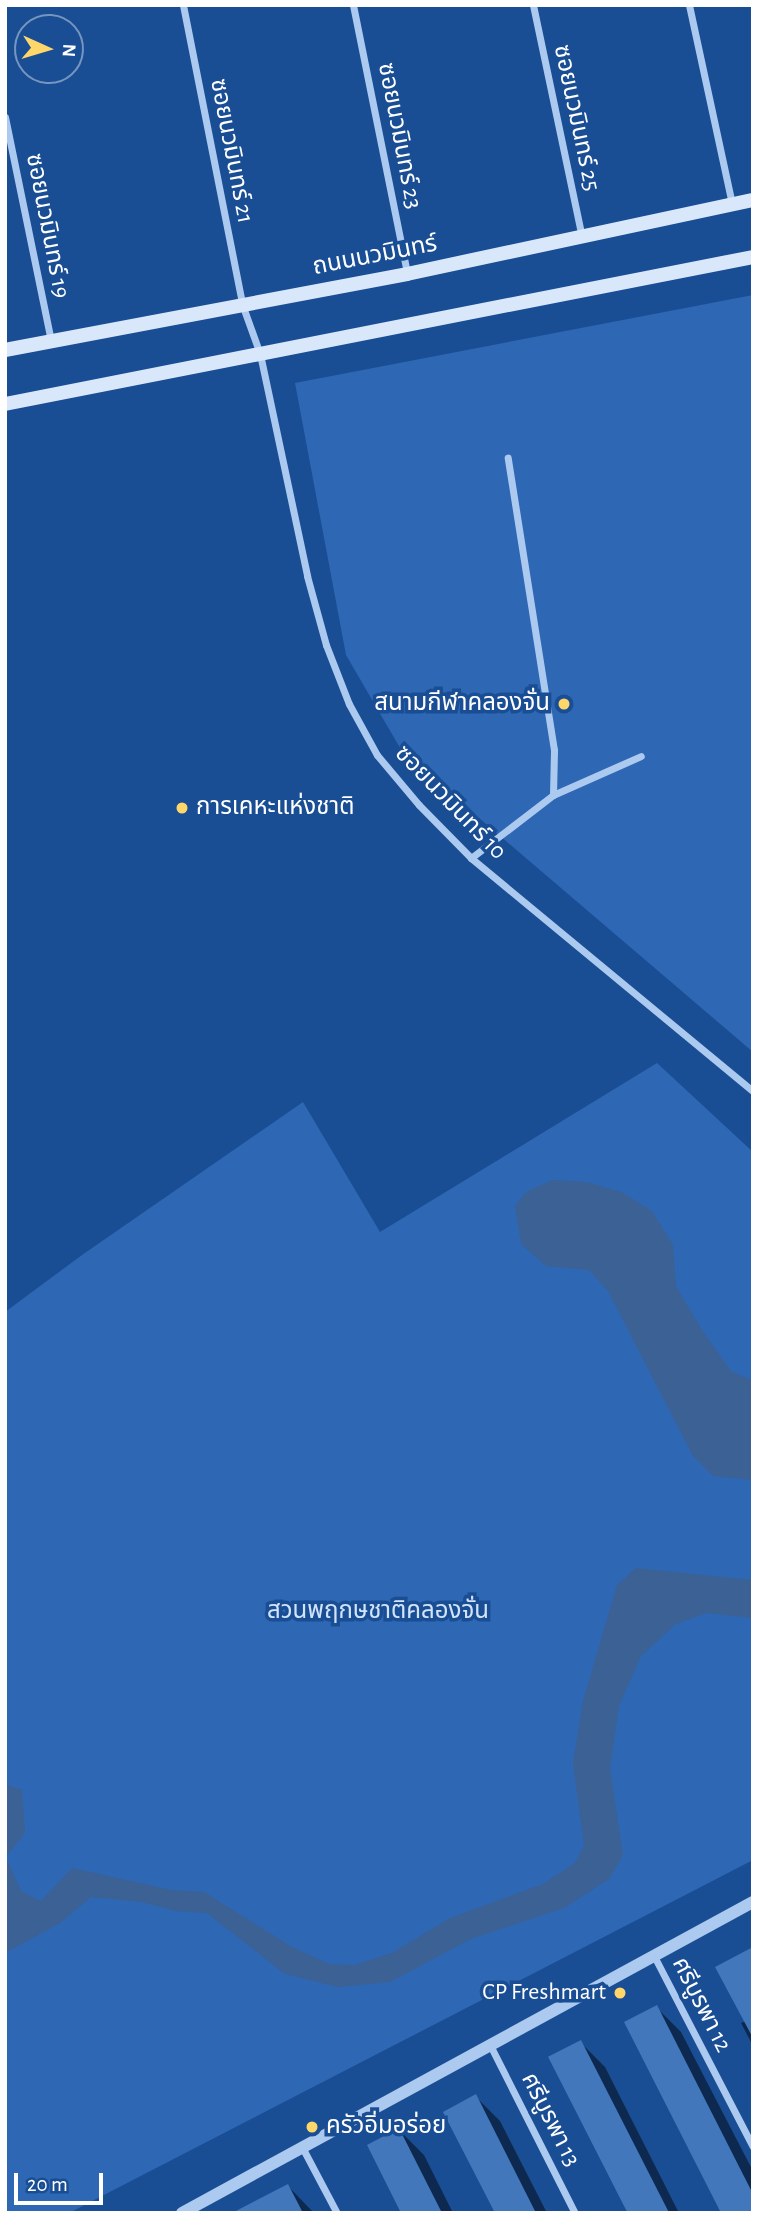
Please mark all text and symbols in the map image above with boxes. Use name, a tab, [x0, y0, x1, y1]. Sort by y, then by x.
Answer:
north arrow	[14, 14, 84, 84]
street label: ซอยนวมินทร์ 25	[546, 42, 606, 194]
text: N	[59, 43, 78, 58]
street label: ซอยนวมินทร์ 23	[371, 60, 427, 212]
street label: ซอยนวมินทร์ 21	[203, 76, 259, 226]
street label: ซอยนวมินทร์ 19	[19, 151, 75, 301]
street label: ถนนนวมินทร์	[310, 230, 440, 282]
place label: สนามกีฬาคลองจั่น	[374, 690, 550, 718]
marker: สนามกีฬาคลองจั่น	[556, 696, 572, 712]
street label: ซอยนวมินทร์ 10	[388, 740, 512, 866]
place label: การเคหะแห่งชาติ	[196, 794, 354, 822]
marker: การเคหะแห่งชาติ	[174, 800, 190, 816]
park label: สวนพฤกษชาติคลองจั่น	[267, 1598, 489, 1626]
street label: ศรีบูรพา 12	[665, 1953, 737, 2057]
place label: CP Freshmart	[482, 1979, 606, 2007]
marker: CP Freshmart	[612, 1985, 628, 2001]
street label: ศรีบูรพา 13	[514, 2068, 586, 2172]
place label: ครัวอิ่มอร่อย	[326, 2113, 446, 2141]
marker: ครัวอิ่มอร่อย	[304, 2119, 320, 2135]
scale bar	[18, 2158, 107, 2202]
text: 20 m	[27, 2174, 68, 2195]

